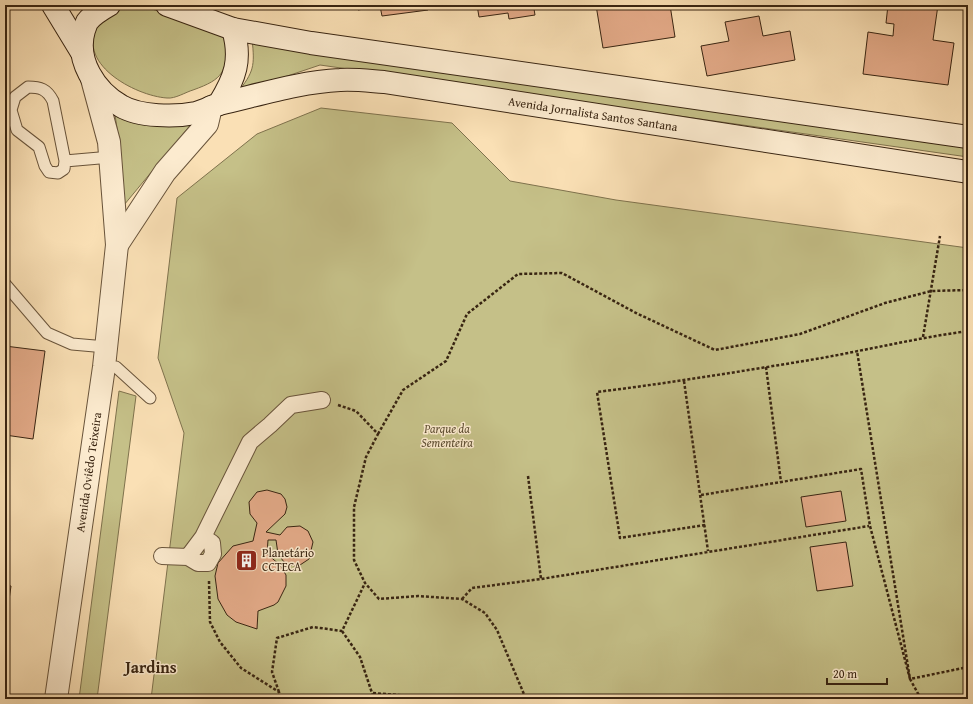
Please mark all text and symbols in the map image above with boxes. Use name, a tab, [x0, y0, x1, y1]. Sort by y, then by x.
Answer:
street label: Avenida Jornalista Santos Santana	[507, 92, 679, 135]
street label: Avenida Oviêdo Teixeira	[71, 411, 105, 533]
park label: Parque da Sementeira	[421, 420, 473, 451]
place label: Planetário CCTECA	[262, 544, 314, 575]
building icon: Planetário CCTECA	[234, 547, 260, 573]
district label: Jardins	[122, 655, 177, 679]
scale bar	[827, 660, 887, 686]
text: 20 m	[833, 665, 857, 682]

